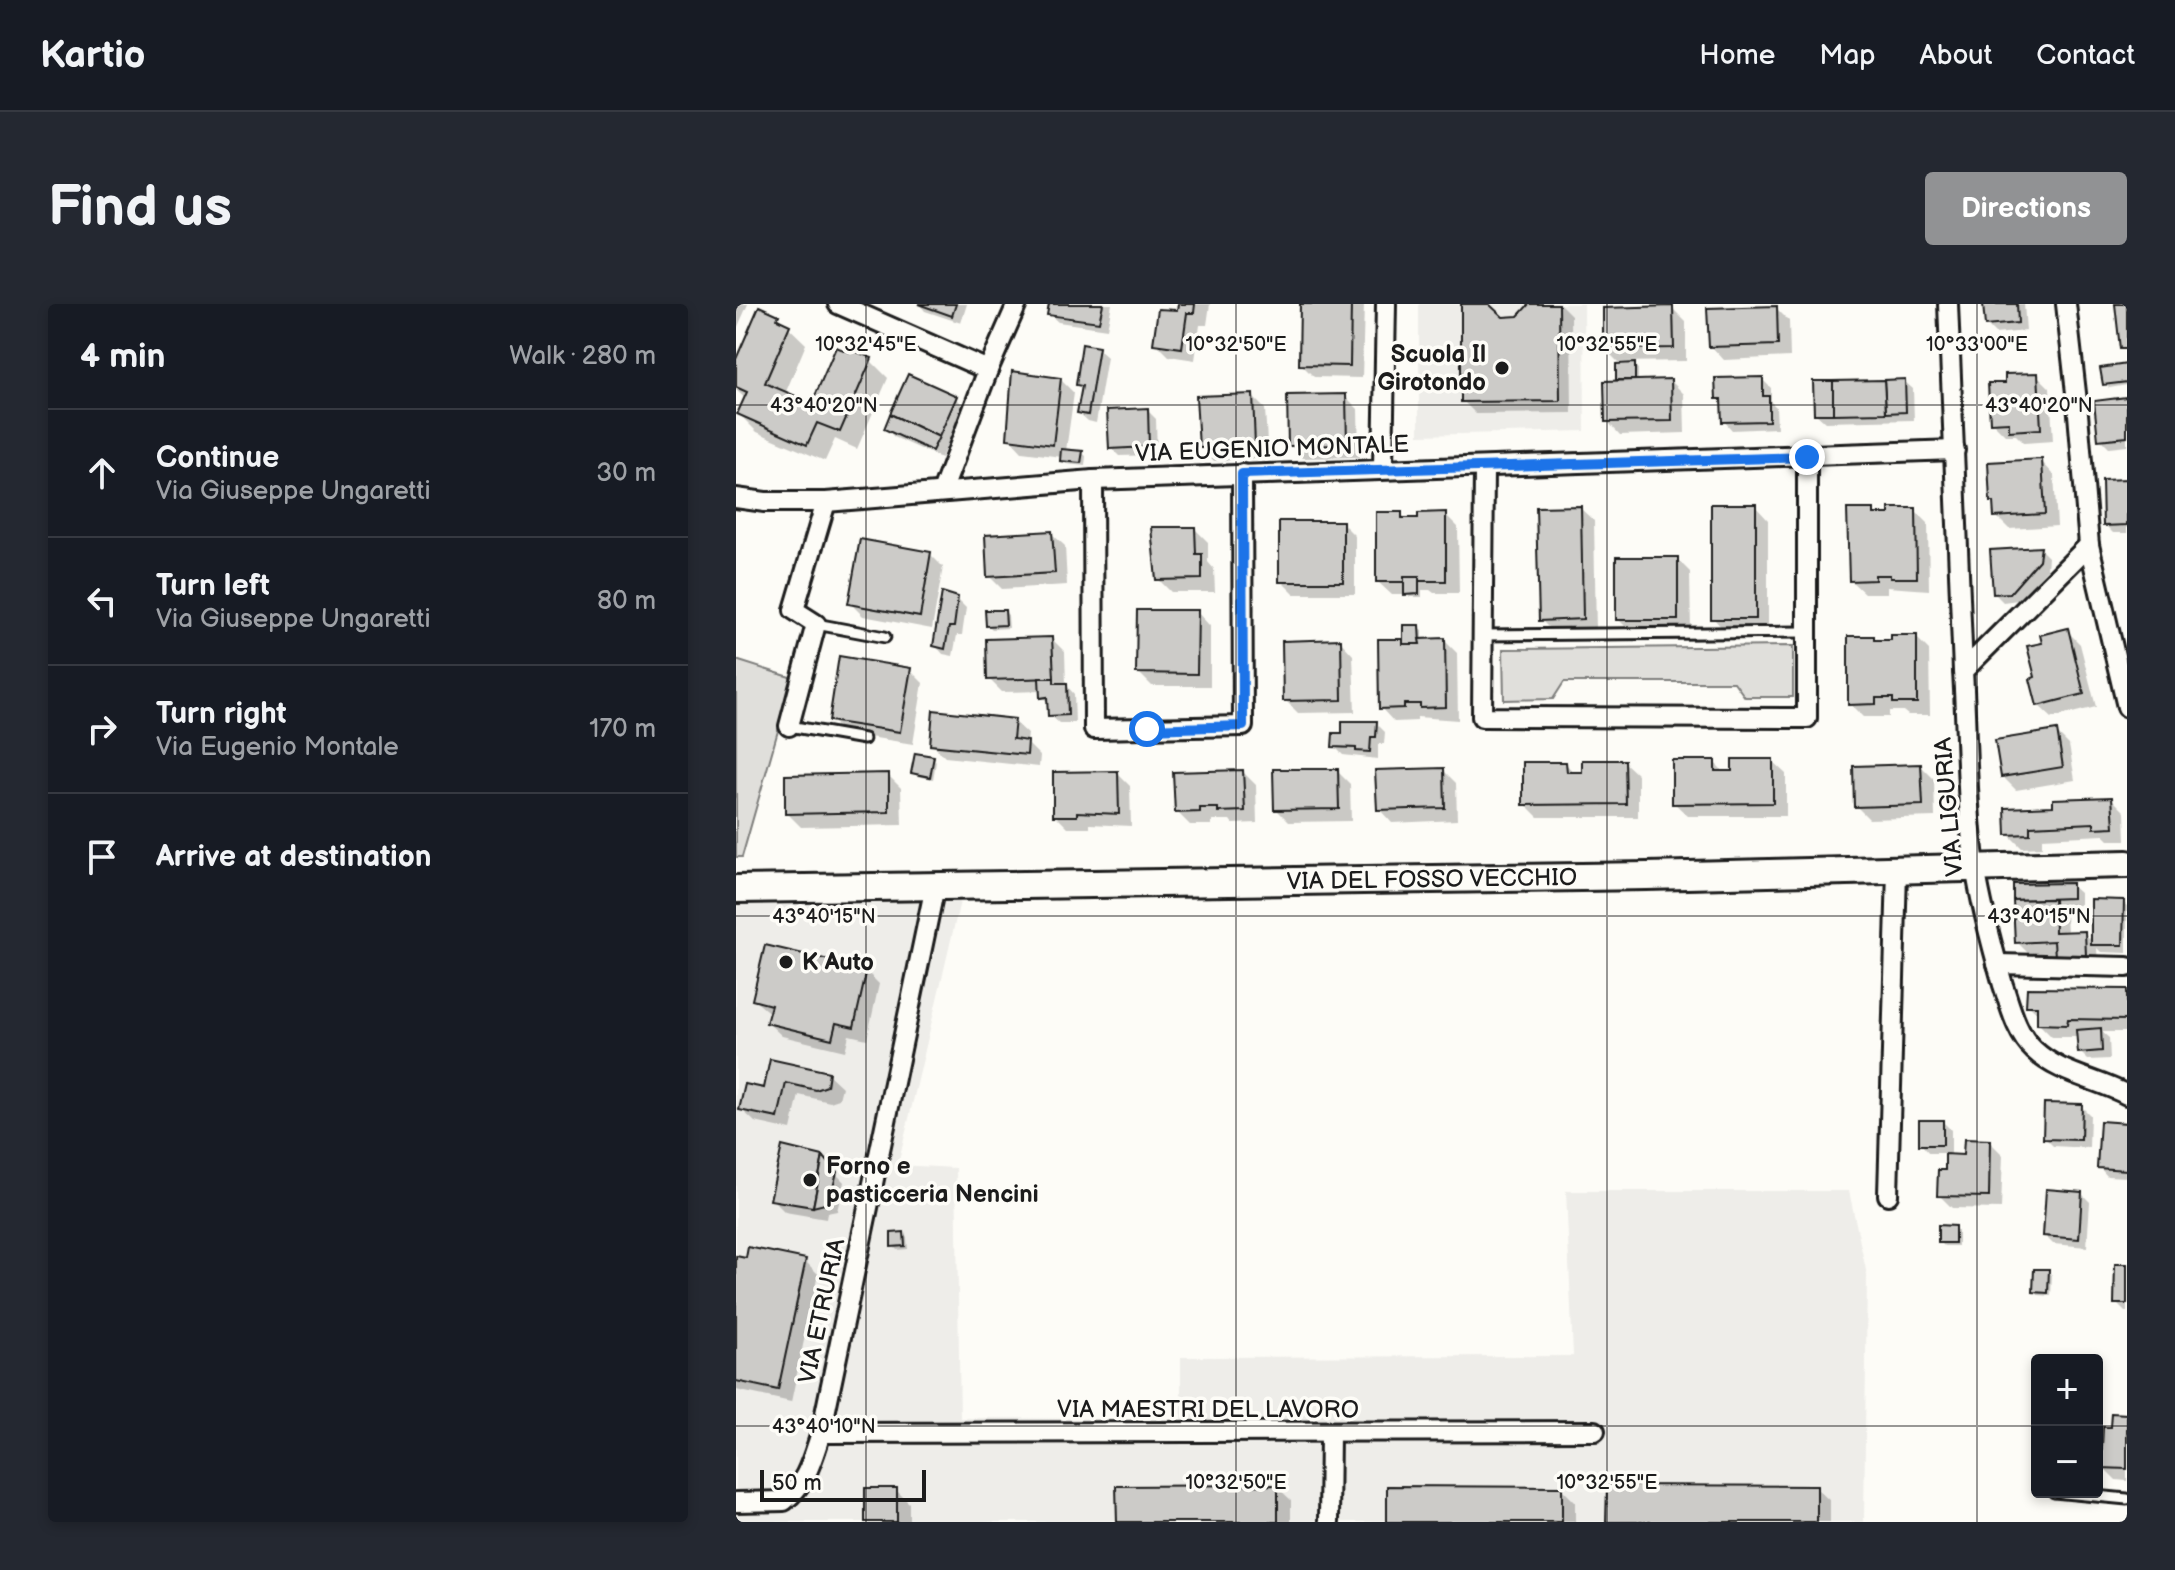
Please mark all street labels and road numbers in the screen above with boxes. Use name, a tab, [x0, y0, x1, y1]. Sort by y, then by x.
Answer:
street label: VIA EUGENIO MONTALE	[1134, 430, 1410, 468]
street label: VIA LIGURIA	[1928, 736, 1970, 878]
street label: VIA DEL FOSSO VECCHIO	[1286, 862, 1577, 896]
street label: VIA ETRURIA	[792, 1236, 852, 1386]
street label: VIA MAESTRI DEL LAVORO	[1057, 1395, 1359, 1424]

